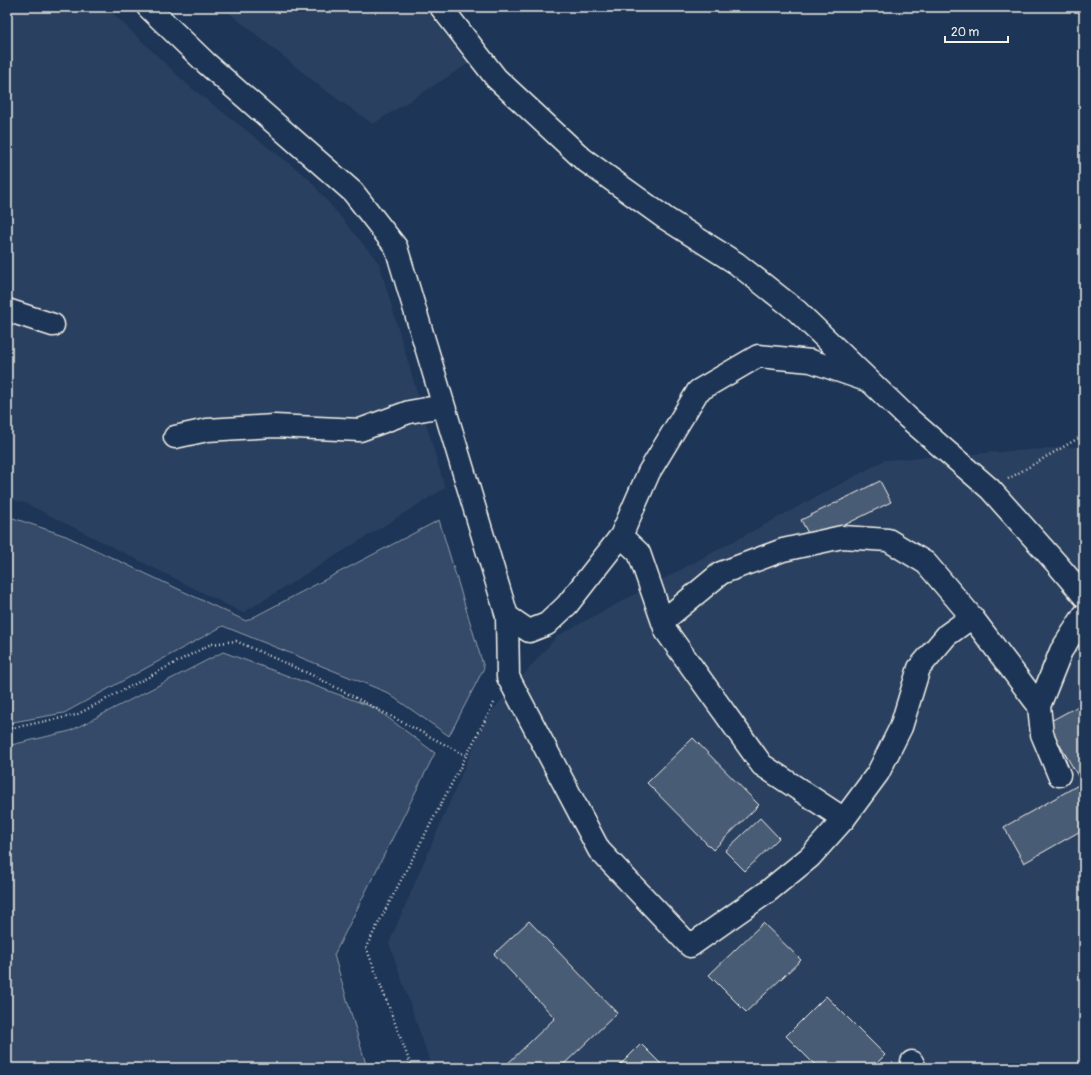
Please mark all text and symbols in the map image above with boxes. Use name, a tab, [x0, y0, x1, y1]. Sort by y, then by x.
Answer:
scale bar	[945, 18, 1008, 44]
text: 20 m	[951, 25, 980, 40]

